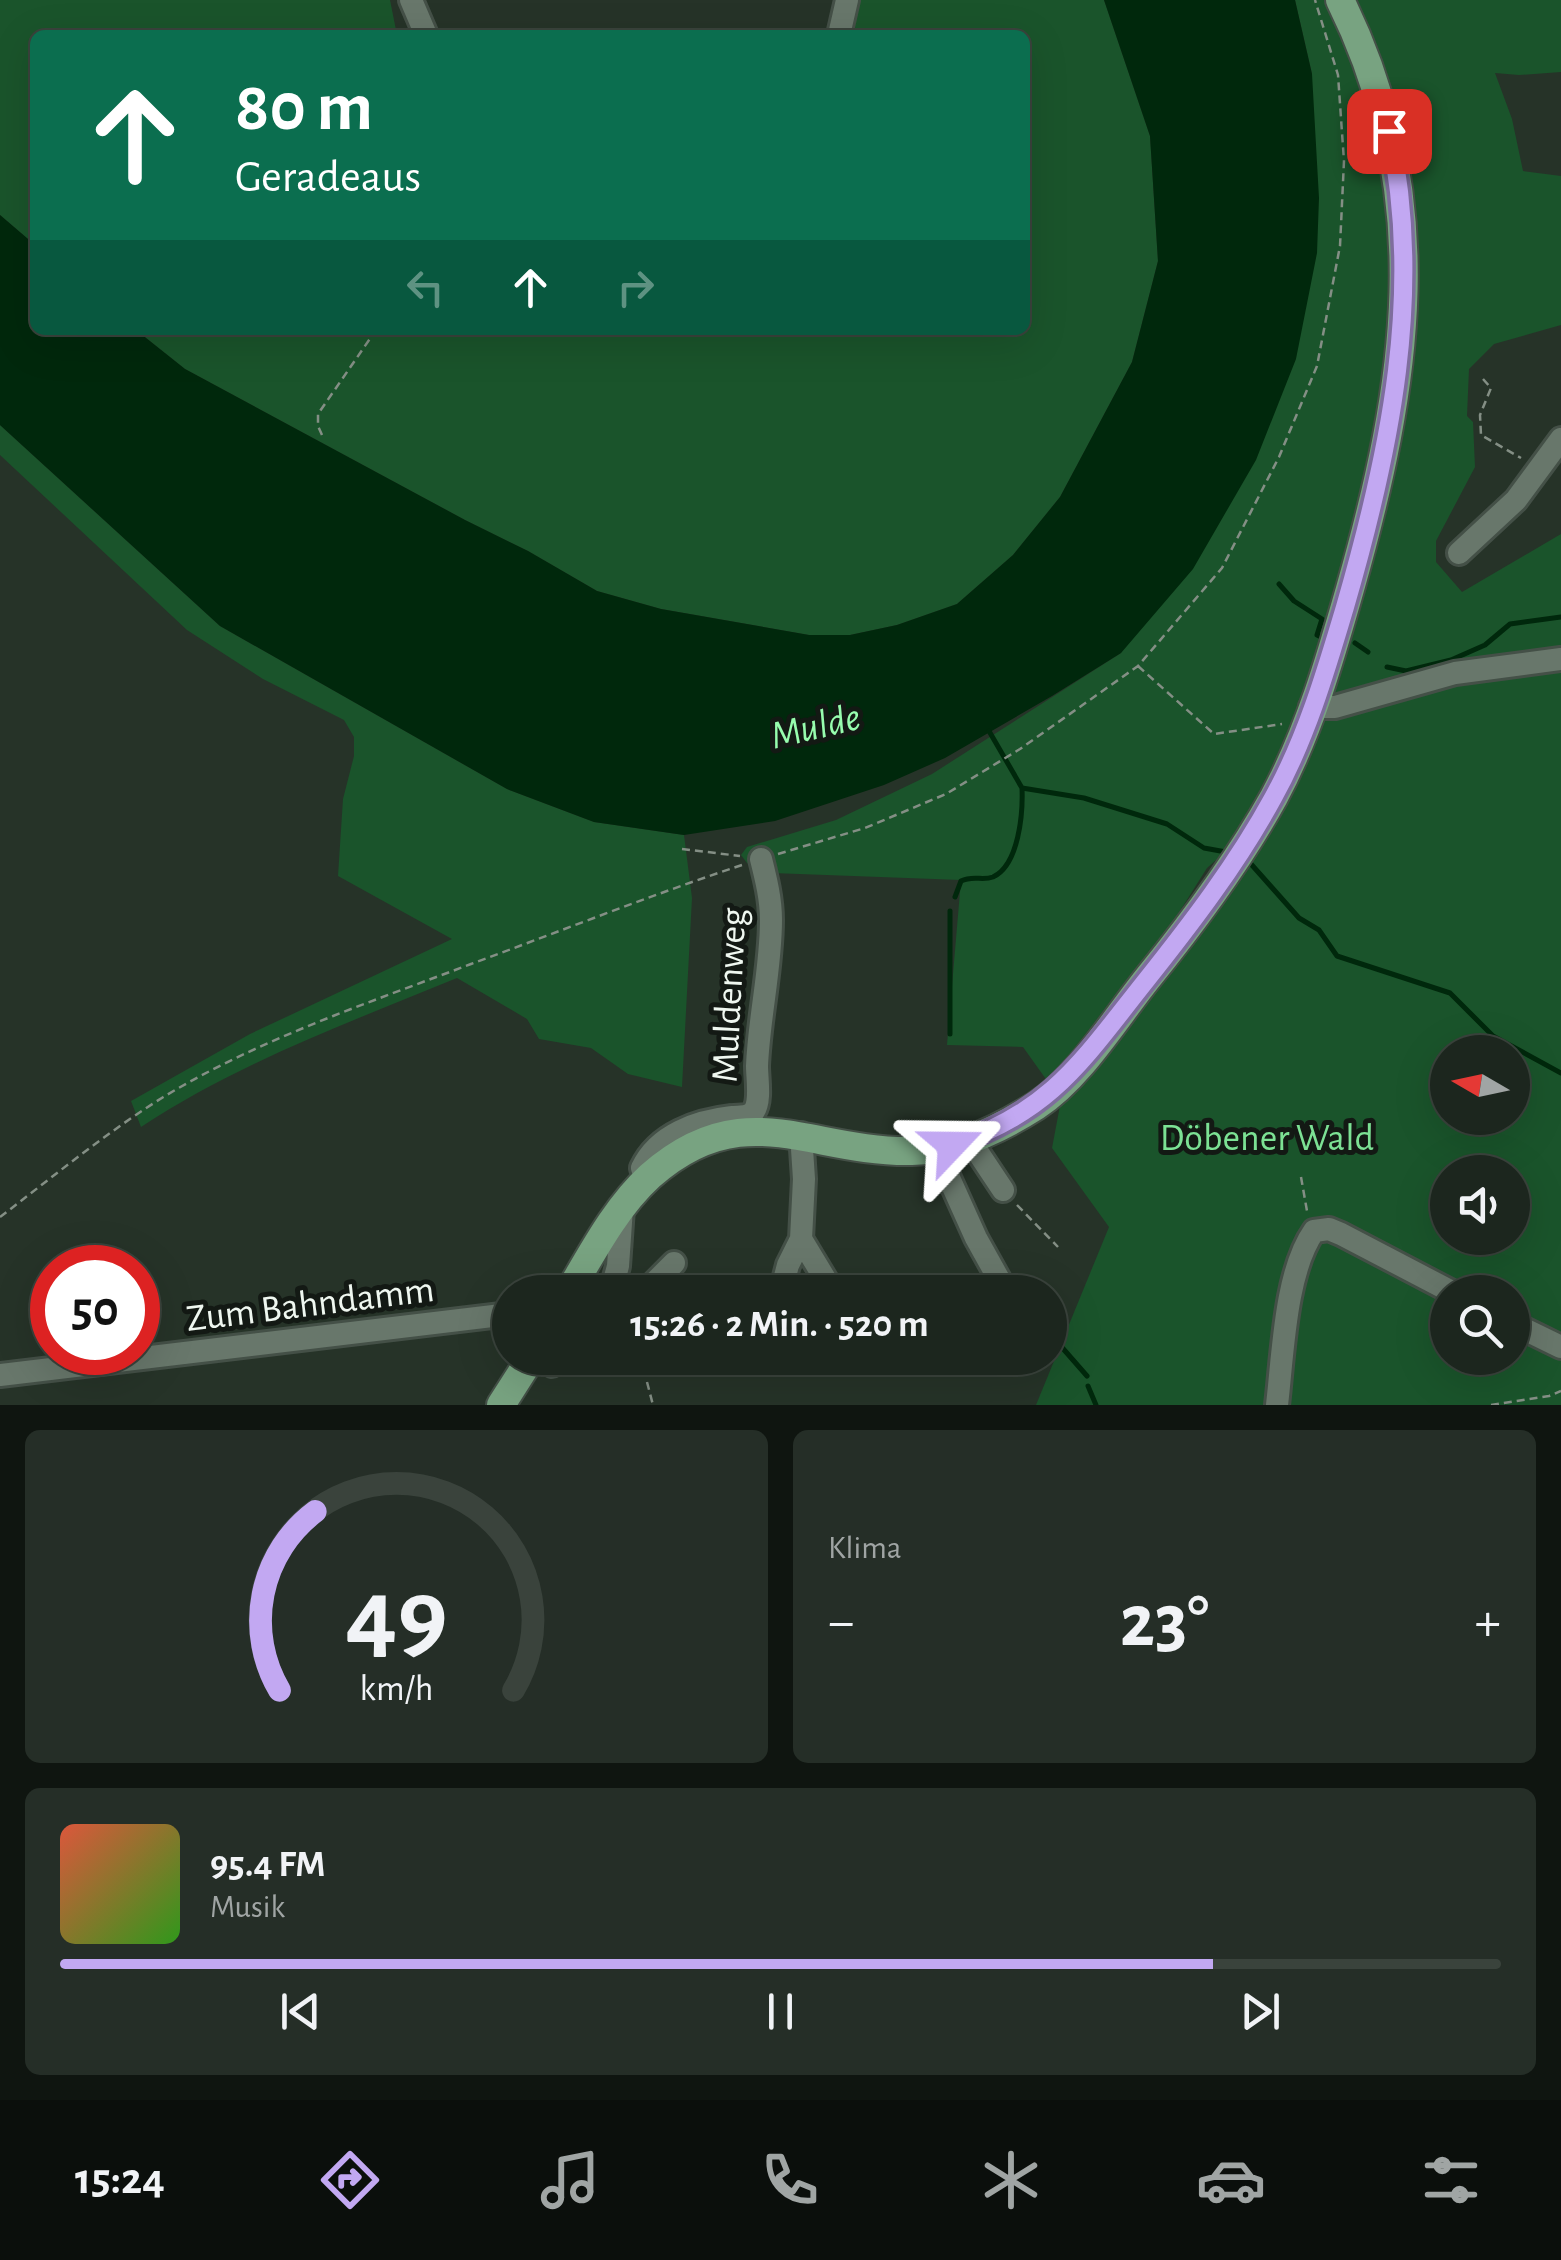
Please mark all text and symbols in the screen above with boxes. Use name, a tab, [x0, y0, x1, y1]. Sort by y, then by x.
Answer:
icon: ahead	[70, 70, 200, 200]
text: 80 m	[235, 73, 373, 143]
pin	[1347, 89, 1432, 174]
icon: arrive	[1362, 104, 1417, 159]
text: Geradeaus	[235, 155, 421, 200]
icon: left	[398, 260, 453, 315]
icon: ahead	[503, 260, 558, 315]
icon: right	[608, 260, 663, 315]
water label: Mulde	[767, 697, 864, 757]
street label: Muldenweg	[706, 906, 754, 1083]
north arrow	[1430, 1035, 1530, 1135]
map controls	[1430, 1035, 1530, 1375]
position arrow	[900, 1093, 1004, 1197]
park label: Döbener Wald	[1160, 1120, 1374, 1158]
button: sound	[1430, 1155, 1530, 1255]
speed limit sign: 50	[30, 1245, 160, 1375]
street label: Zum Bahndamm	[184, 1271, 436, 1339]
button: search	[1430, 1275, 1530, 1375]
text: 15:26 · 2 Min. · 520 m	[630, 1306, 929, 1344]
text: Klima	[828, 1532, 902, 1564]
text: 49	[345, 1565, 448, 1669]
text: 23°	[1120, 1585, 1209, 1660]
text: −	[828, 1595, 854, 1650]
text: +	[1475, 1595, 1501, 1650]
text: km/h	[360, 1671, 433, 1707]
text: 95.4 FM	[210, 1846, 326, 1884]
text: Musik	[210, 1891, 285, 1923]
icon: previous	[273, 1984, 328, 2039]
icon: pause	[753, 1984, 808, 2039]
icon: next	[1233, 1984, 1288, 2039]
icon: directions	[315, 2145, 385, 2215]
icon: music	[535, 2145, 605, 2215]
icon: phone	[755, 2145, 825, 2215]
icon: climate	[976, 2145, 1046, 2215]
icon: car	[1196, 2145, 1266, 2215]
icon: filters	[1416, 2145, 1486, 2215]
text: 15:24	[75, 2157, 165, 2202]

